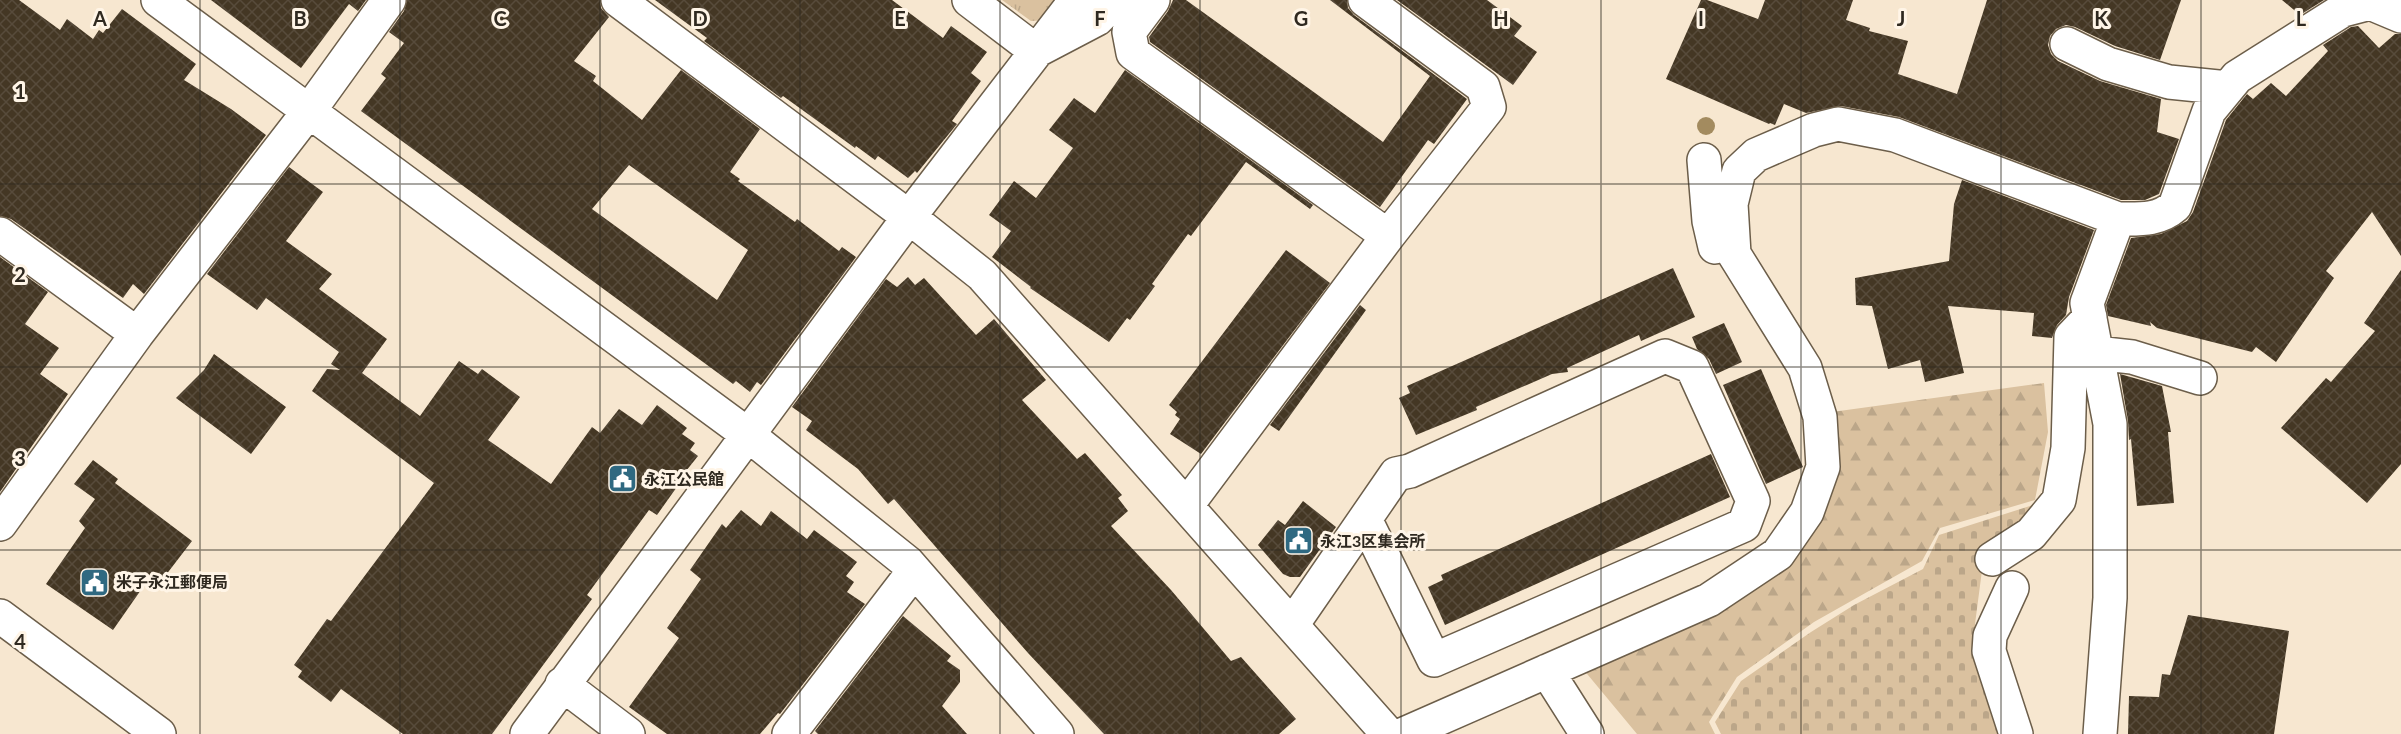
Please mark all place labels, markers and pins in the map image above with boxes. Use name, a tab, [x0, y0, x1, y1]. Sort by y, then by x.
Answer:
public building icon: 永江公民館	[607, 463, 639, 495]
place label: 永江公民館	[644, 469, 724, 488]
public building icon: 永江3区集会所	[1283, 525, 1315, 557]
place label: 永江3区集会所	[1320, 531, 1425, 550]
public building icon: 米子永江郵便局	[79, 566, 111, 598]
place label: 米子永江郵便局	[116, 572, 228, 591]

